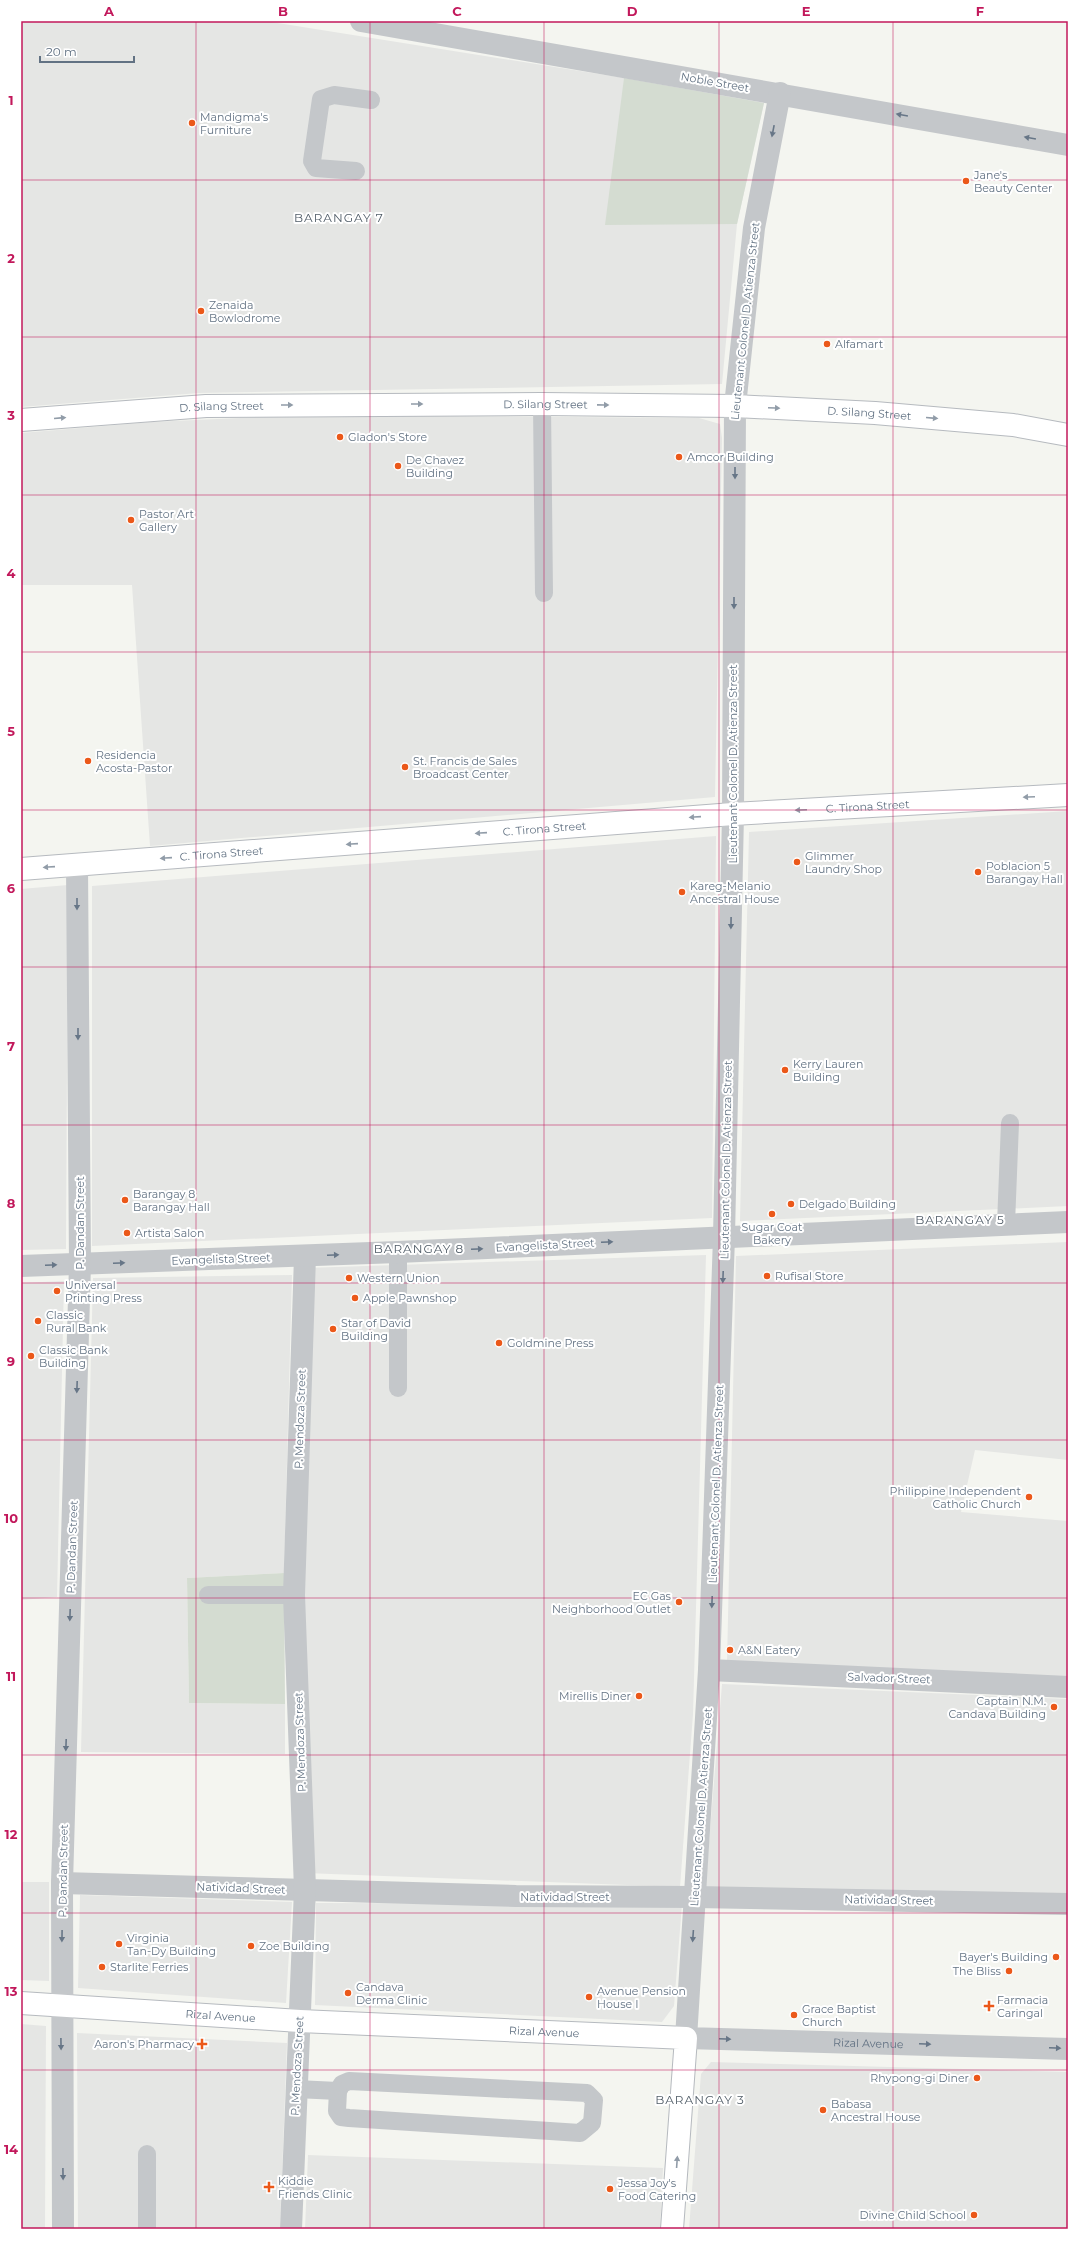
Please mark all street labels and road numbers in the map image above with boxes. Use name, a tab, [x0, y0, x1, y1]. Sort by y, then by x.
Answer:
street label: Noble Street	[680, 69, 751, 95]
street label: Lieutenant Colonel D. Atienza Street	[728, 221, 762, 421]
street label: D. Silang Street	[503, 397, 588, 411]
street label: D. Silang Street	[179, 399, 264, 415]
street label: D. Silang Street	[827, 404, 913, 423]
street label: Lieutenant Colonel D. Atienza Street	[726, 664, 740, 863]
street label: C. Tirona Street	[825, 797, 910, 816]
street label: C. Tirona Street	[502, 818, 587, 839]
street label: C. Tirona Street	[179, 843, 264, 864]
street label: Lieutenant Colonel D. Atienza Street	[717, 1060, 735, 1260]
street label: P. Dandan Street	[73, 1176, 87, 1270]
street label: Evangelista Street	[495, 1235, 595, 1255]
street label: Evangelista Street	[171, 1250, 271, 1268]
street label: P. Mendoza Street	[291, 1368, 309, 1469]
street label: Lieutenant Colonel D. Atienza Street	[706, 1384, 726, 1584]
street label: P. Dandan Street	[63, 1500, 81, 1594]
street label: Salvador Street	[847, 1670, 931, 1686]
street label: P. Mendoza Street	[291, 1691, 309, 1792]
street label: Lieutenant Colonel D. Atienza Street	[687, 1707, 715, 1907]
street label: P. Dandan Street	[55, 1824, 71, 1918]
street label: Natividad Street	[196, 1879, 286, 1897]
street label: Natividad Street	[520, 1890, 610, 1904]
street label: Natividad Street	[844, 1892, 934, 1908]
street label: Rizal Avenue	[185, 2007, 257, 2025]
street label: P. Mendoza Street	[287, 2015, 307, 2116]
street label: Rizal Avenue	[509, 2023, 580, 2040]
street label: Rizal Avenue	[833, 2035, 904, 2051]

